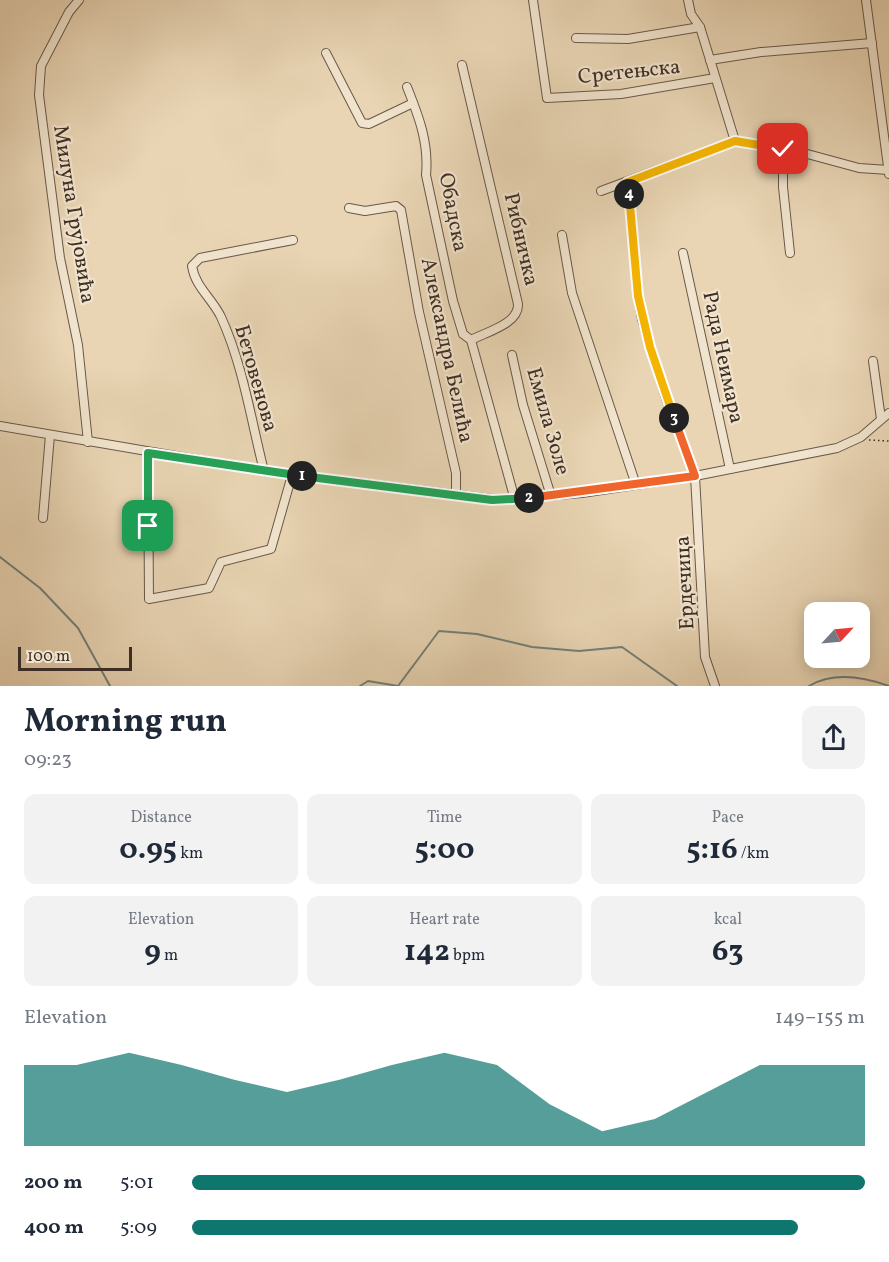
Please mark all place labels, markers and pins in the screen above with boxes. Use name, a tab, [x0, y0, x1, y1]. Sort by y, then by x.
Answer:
pin	[757, 123, 808, 174]
pin: 4	[614, 179, 644, 209]
pin: 3	[659, 403, 689, 433]
pin: 1	[287, 461, 317, 491]
pin: 2	[514, 483, 544, 513]
pin	[122, 500, 173, 551]

